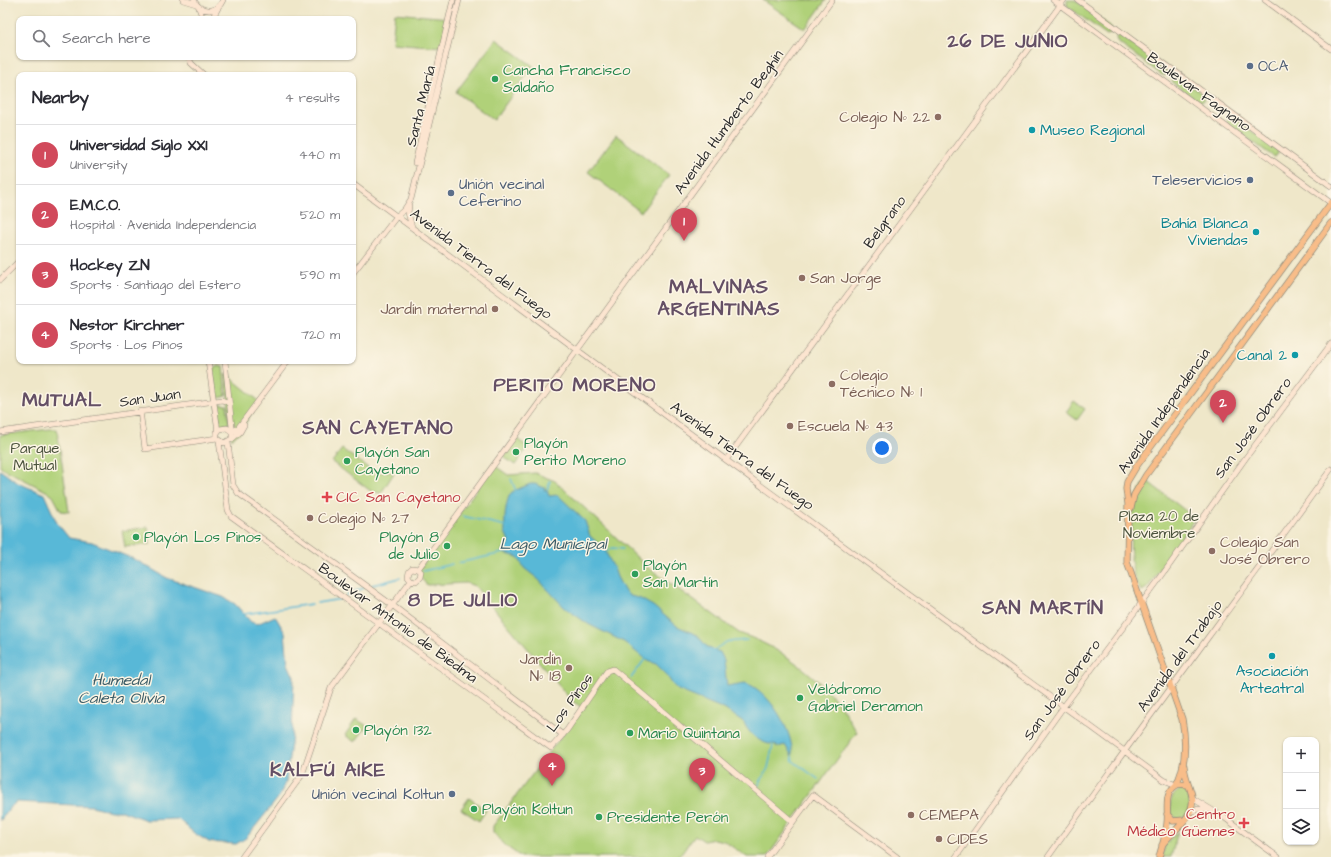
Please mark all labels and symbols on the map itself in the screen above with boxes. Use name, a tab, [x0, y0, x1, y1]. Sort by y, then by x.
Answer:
district label: 26 DE JUNIO	[947, 28, 1068, 55]
street label: Avenida Humberto Beghin	[669, 45, 790, 199]
street label: Boulevar Fagnano	[1142, 47, 1256, 138]
place label: OCA	[1258, 56, 1289, 77]
place label: Cancha Francisco Saldaño	[503, 60, 631, 98]
marker: OCA	[1245, 61, 1255, 71]
street label: Santa María	[401, 63, 441, 149]
marker: Cancha Francisco Saldaño	[490, 74, 500, 84]
place label: Colegio Nº 22	[839, 107, 930, 129]
marker: Colegio Nº 22	[933, 112, 943, 122]
place label: Museo Regional	[1040, 120, 1145, 142]
marker: Museo Regional	[1027, 125, 1037, 135]
place label: Teleservicios	[1152, 170, 1242, 191]
place label: Unión vecinal Ceferino	[459, 174, 544, 212]
marker: Teleservicios	[1245, 175, 1255, 185]
marker: Unión vecinal Ceferino	[446, 188, 456, 198]
street label: Belgrano	[859, 191, 912, 253]
street label: Avenida Tierra del Fuego	[405, 204, 557, 326]
pin: 1	[671, 208, 697, 241]
place label: Bahía Blanca Viviendas	[1161, 213, 1248, 251]
marker: Bahía Blanca Viviendas	[1251, 227, 1261, 237]
place label: San Jorge	[810, 268, 881, 290]
marker: San Jorge	[797, 273, 807, 283]
district label: MALVINAS ARGENTINAS	[657, 274, 781, 323]
place label: Jardín maternal	[380, 299, 487, 320]
marker: Jardín maternal	[490, 304, 500, 314]
street label: Avenida Independencia	[1113, 344, 1215, 478]
place label: Canal 2	[1237, 345, 1287, 366]
marker: Canal 2	[1290, 350, 1300, 360]
place label: Colegio Técnico Nº 1	[840, 365, 922, 403]
district label: PERITO MORENO	[494, 372, 656, 399]
street label: San José Obrero	[1209, 373, 1297, 483]
marker: Colegio Técnico Nº 1	[827, 379, 837, 389]
street label: San Juan	[118, 383, 182, 413]
district label: MUTUAL	[22, 387, 102, 414]
pin: 2	[1210, 390, 1236, 423]
street label: Avenida Tierra del Fuego	[665, 397, 819, 516]
district label: SAN CAYETANO	[301, 415, 454, 442]
place label: Escuela Nº 43	[798, 416, 893, 437]
marker: Escuela Nº 43	[785, 421, 795, 431]
place label: Playón Perito Moreno	[524, 433, 626, 471]
park label: Parque Mutual	[11, 438, 59, 476]
your location	[872, 438, 892, 458]
place label: Playón San Cayetano	[355, 442, 430, 481]
marker: Playón Perito Moreno	[511, 447, 521, 457]
marker: Playón San Cayetano	[342, 456, 352, 466]
place label: CIC San Cayetano	[336, 487, 461, 509]
marker: CIC San Cayetano	[321, 491, 333, 503]
park label: Plaza 20 de Noviembre	[1119, 506, 1199, 544]
place label: Colegio Nº 27	[318, 508, 409, 530]
marker: Colegio Nº 27	[305, 513, 315, 523]
place label: Playón Los Pinos	[144, 527, 262, 549]
place label: Playón 8 de Julio	[380, 527, 440, 565]
marker: Playón Los Pinos	[131, 532, 141, 542]
place label: Colegio San José Obrero	[1220, 532, 1310, 570]
water label: Lago Municipal	[500, 533, 609, 556]
marker: Playón 8 de Julio	[442, 541, 452, 551]
marker: Colegio San José Obrero	[1207, 546, 1217, 556]
place label: Playón San Martín	[643, 555, 718, 593]
street label: Boulevar Antonio de Biedma	[314, 558, 482, 688]
marker: Playón San Martín	[630, 569, 640, 579]
district label: 8 DE JULIO	[408, 587, 518, 614]
district label: SAN MARTÍN	[981, 595, 1104, 622]
street label: Avenida del Trabajo	[1132, 596, 1228, 716]
street label: San José Obrero	[1018, 635, 1106, 745]
place label: Jardín Nº 18	[520, 649, 561, 687]
marker: Asociación Arteatral	[1267, 651, 1277, 661]
place label: Asociación Arteatral	[1236, 661, 1309, 699]
marker: Jardín Nº 18	[564, 663, 574, 673]
water label: Humedal Caleta Olivia	[78, 669, 165, 709]
street label: Los Pinos	[542, 669, 599, 737]
place label: Velódromo Gabriel Deramon	[808, 679, 923, 717]
marker: Velódromo Gabriel Deramon	[795, 693, 805, 703]
place label: Playón 132	[364, 720, 432, 742]
place label: Mario Quintana	[638, 723, 740, 744]
marker: Playón 132	[351, 725, 361, 735]
marker: Mario Quintana	[625, 728, 635, 738]
pin: 4	[539, 753, 565, 786]
district label: KALFÚ AIKE	[270, 757, 386, 784]
pin: 3	[689, 758, 715, 791]
place label: Unión vecinal Koltun	[312, 784, 444, 805]
marker: Unión vecinal Koltun	[447, 789, 457, 799]
place label: Playón Koltun	[482, 799, 573, 821]
marker: Playón Koltun	[469, 804, 479, 814]
place label: Centro Médico Güemes	[1127, 804, 1236, 842]
place label: CEMEPA	[919, 805, 979, 826]
place label: Presidente Perón	[607, 807, 729, 828]
marker: CEMEPA	[906, 810, 916, 820]
marker: Presidente Perón	[594, 812, 604, 822]
marker: Centro Médico Güemes	[1238, 817, 1250, 829]
place label: CIDES	[947, 829, 988, 850]
marker: CIDES	[934, 834, 944, 844]

